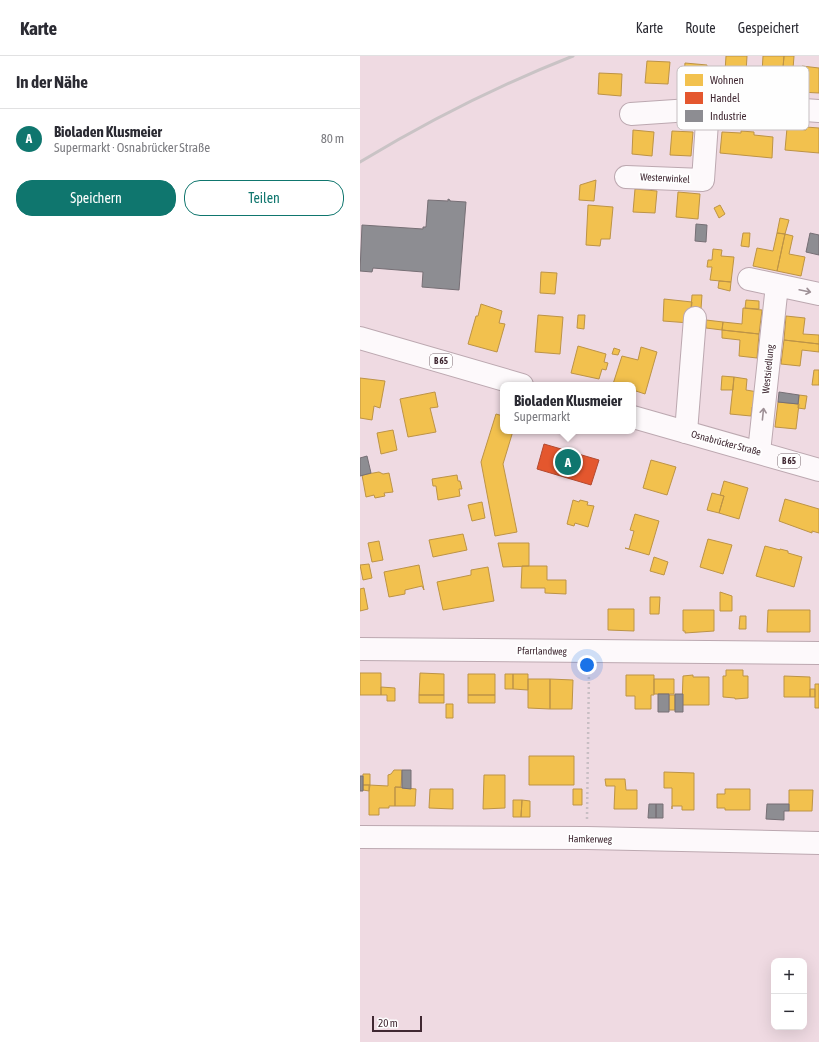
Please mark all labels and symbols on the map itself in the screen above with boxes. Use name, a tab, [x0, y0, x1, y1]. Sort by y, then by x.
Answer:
legend	[677, 66, 809, 130]
text: Wohnen	[710, 74, 744, 86]
text: Handel	[710, 92, 740, 104]
text: Industrie	[710, 110, 747, 122]
street label: Westerwinkel	[640, 171, 690, 185]
one-way arrow	[798, 287, 811, 295]
street label: Westsiedlung	[760, 343, 776, 394]
road number: B 65	[430, 354, 452, 368]
one-way arrow	[759, 407, 767, 420]
street label: Osnabrücker Straße	[690, 428, 763, 458]
pin: A	[555, 447, 581, 477]
road number: B 65	[778, 454, 800, 468]
street label: Pfarrlandweg	[517, 645, 568, 657]
your location	[577, 655, 597, 675]
street label: Hamkerweg	[568, 833, 613, 845]
scale bar	[372, 1014, 422, 1033]

